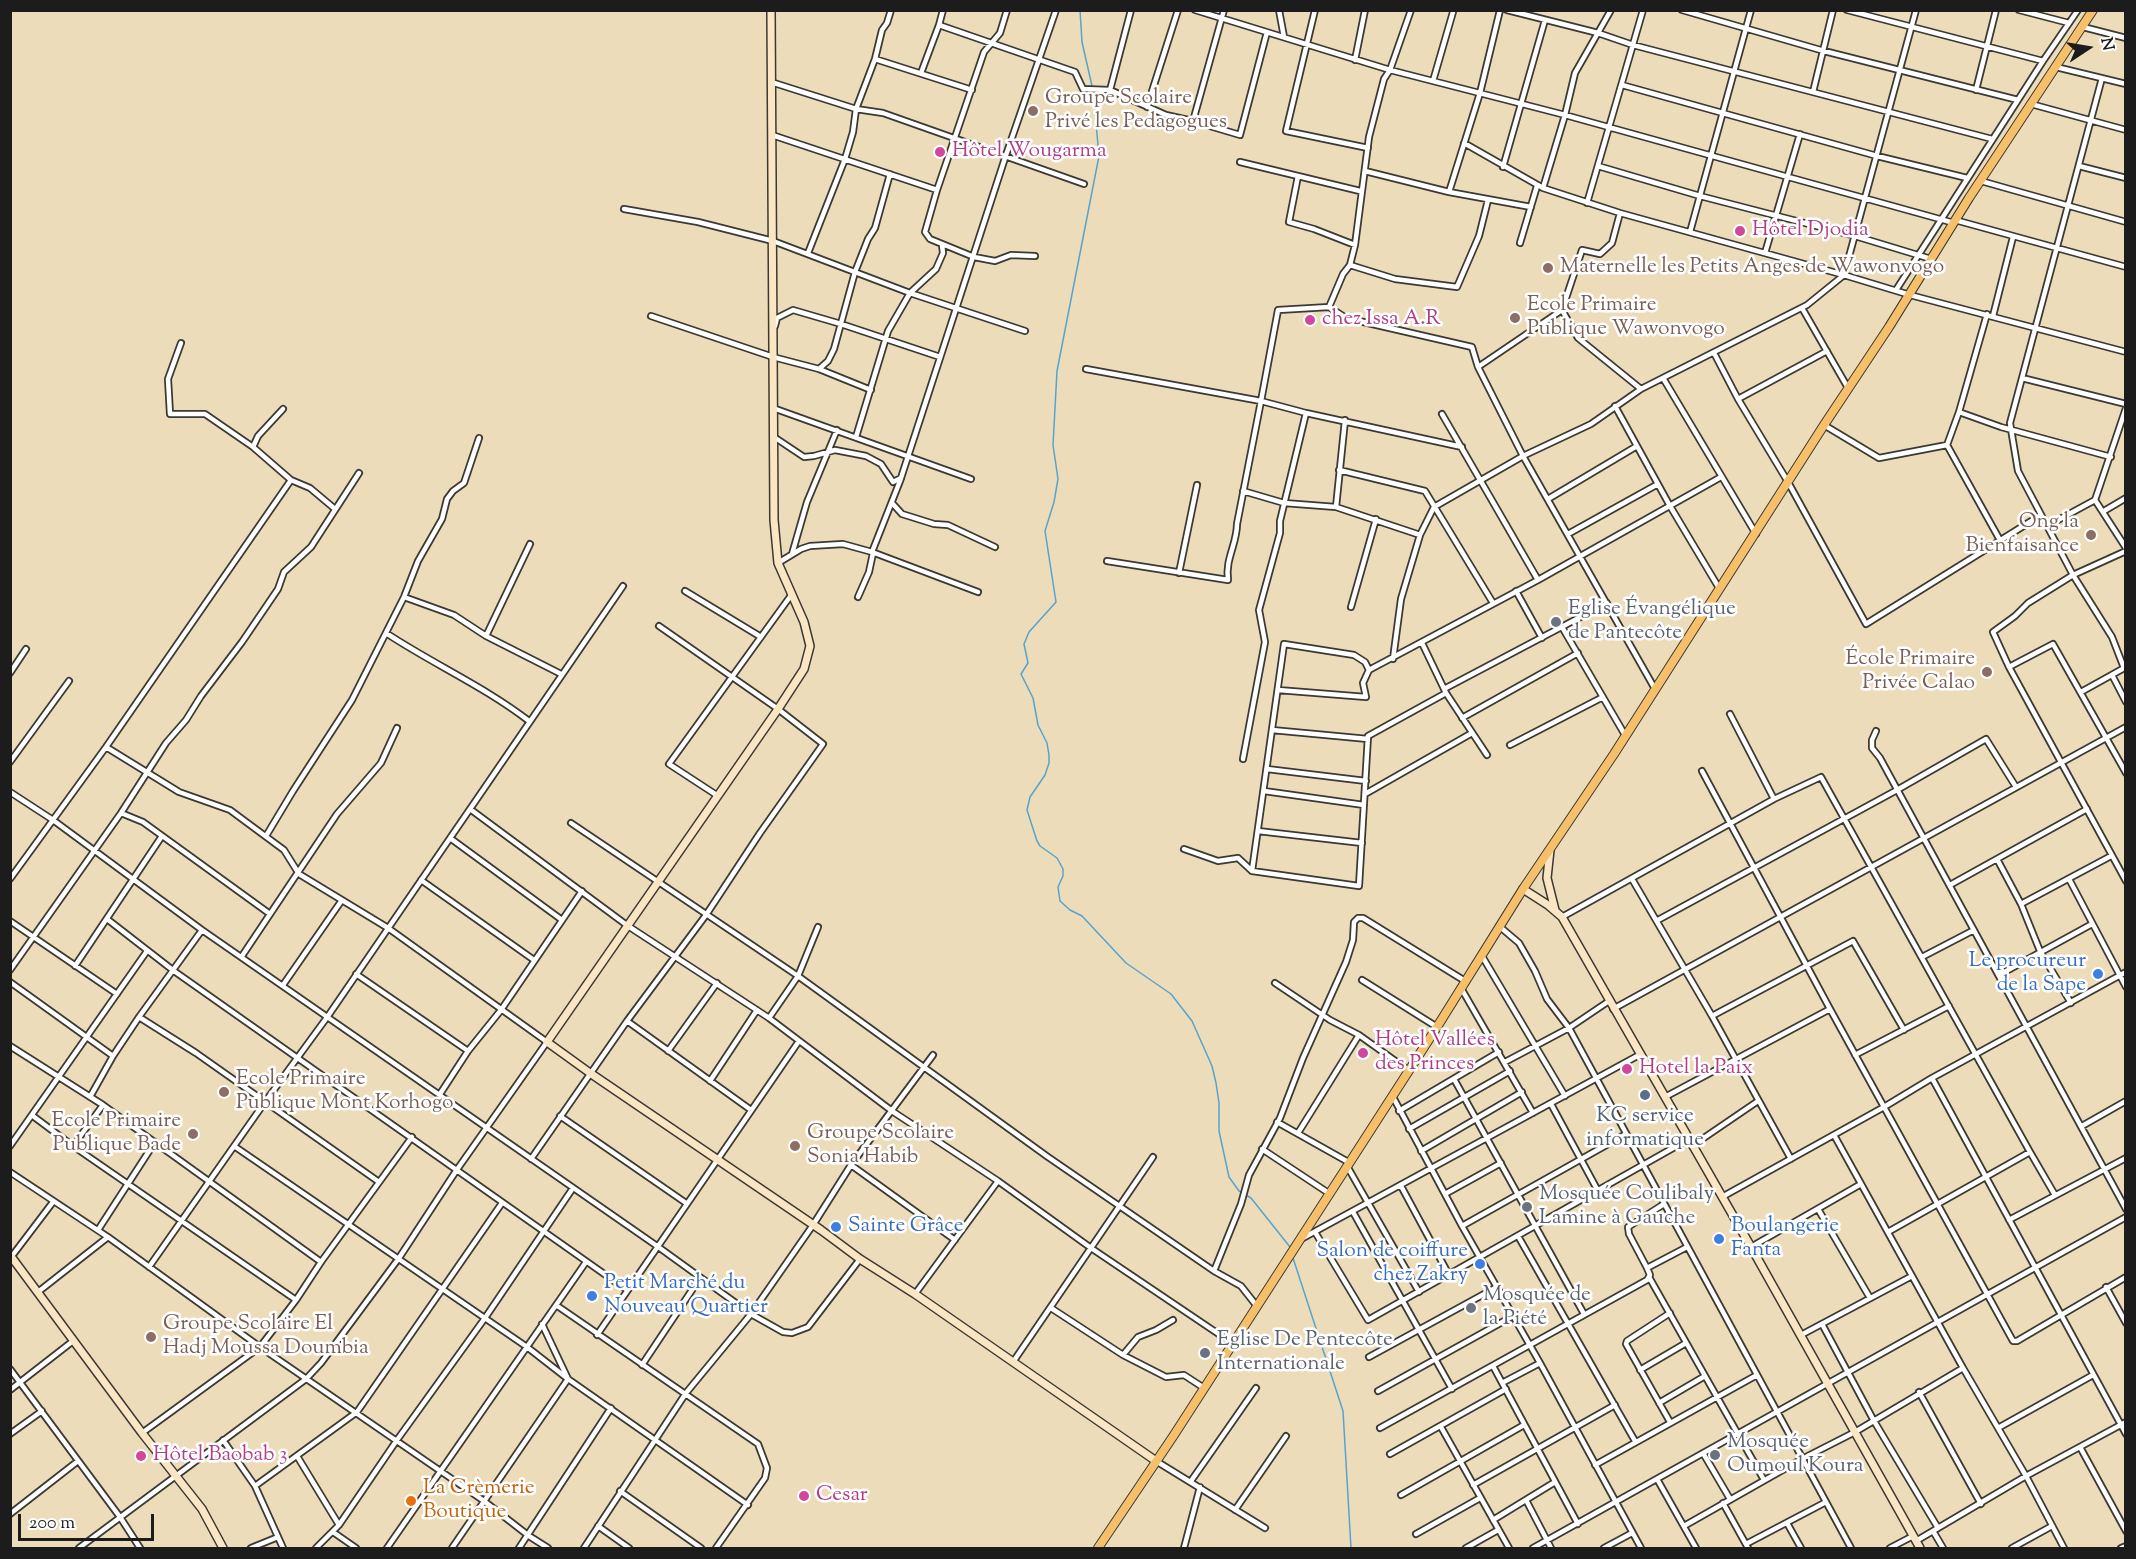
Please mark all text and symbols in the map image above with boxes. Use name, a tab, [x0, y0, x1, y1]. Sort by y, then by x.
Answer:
north arrow	[2058, 18, 2118, 78]
text: N	[2094, 36, 2119, 53]
place label: Groupe Scolaire Privé les Pedagogues	[1045, 86, 1227, 136]
marker: Groupe Scolaire Privé les Pedagogues	[1026, 104, 1040, 118]
place label: Hôtel Wougarma	[952, 139, 1107, 165]
marker: Hôtel Wougarma	[933, 145, 947, 159]
place label: Hôtel Djodia	[1752, 218, 1869, 244]
marker: Hôtel Djodia	[1733, 224, 1747, 238]
place label: Maternelle les Petits Anges de Wawonvogo	[1560, 255, 1944, 281]
marker: Maternelle les Petits Anges de Wawonvogo	[1541, 261, 1555, 275]
place label: Ecole Primaire Publique Wawonvogo	[1527, 293, 1725, 343]
place label: chez Issa A.R	[1322, 307, 1441, 333]
marker: Ecole Primaire Publique Wawonvogo	[1508, 311, 1522, 325]
marker: chez Issa A.R	[1303, 313, 1317, 327]
place label: Ong la Bienfaisance	[1965, 510, 2079, 560]
marker: Ong la Bienfaisance	[2084, 528, 2098, 542]
place label: Eglise Évangélique de Pantecôte	[1568, 597, 1736, 647]
marker: Eglise Évangélique de Pantecôte	[1549, 615, 1563, 629]
place label: École Primaire Privée Calao	[1846, 647, 1975, 697]
marker: École Primaire Privée Calao	[1980, 665, 1994, 679]
place label: Le procureur de la Sape	[1969, 949, 2086, 999]
marker: Le procureur de la Sape	[2091, 967, 2105, 981]
place label: Hôtel Vallées des Princes	[1375, 1028, 1495, 1078]
marker: Hôtel Vallées des Princes	[1356, 1046, 1370, 1060]
place label: Hotel la Paix	[1639, 1056, 1753, 1082]
marker: Hotel la Paix	[1620, 1062, 1634, 1076]
place label: Ecole Primaire Publique Mont Korhogo	[236, 1067, 454, 1117]
marker: Ecole Primaire Publique Mont Korhogo	[217, 1085, 231, 1099]
marker: KC service informatique	[1638, 1088, 1652, 1102]
place label: KC service informatique	[1586, 1104, 1704, 1154]
place label: Ecole Primaire Publique Bade	[52, 1109, 181, 1159]
place label: Groupe Scolaire Sonia Habib	[807, 1121, 954, 1171]
marker: Ecole Primaire Publique Bade	[186, 1127, 200, 1141]
marker: Groupe Scolaire Sonia Habib	[788, 1139, 802, 1153]
place label: Mosquée Coulibaly Lamine à Gauche	[1539, 1182, 1714, 1232]
marker: Mosquée Coulibaly Lamine à Gauche	[1520, 1200, 1534, 1214]
place label: Sainte Grâce	[848, 1214, 964, 1240]
place label: Boulangerie Fanta	[1731, 1214, 1839, 1264]
marker: Sainte Grâce	[829, 1220, 843, 1234]
marker: Boulangerie Fanta	[1712, 1232, 1726, 1246]
place label: Salon de coiffure chez Zakry	[1316, 1239, 1468, 1289]
marker: Salon de coiffure chez Zakry	[1473, 1257, 1487, 1271]
place label: Petit Marché du Nouveau Quartier	[604, 1271, 768, 1321]
place label: Mosquée de la Piété	[1483, 1283, 1591, 1333]
marker: Petit Marché du Nouveau Quartier	[585, 1289, 599, 1303]
marker: Mosquée de la Piété	[1464, 1301, 1478, 1315]
place label: Groupe Scolaire El Hadj Moussa Doumbia	[163, 1312, 369, 1362]
place label: Eglise De Pentecôte Internationale	[1217, 1328, 1393, 1378]
marker: Groupe Scolaire El Hadj Moussa Doumbia	[144, 1330, 158, 1344]
marker: Eglise De Pentecôte Internationale	[1198, 1346, 1212, 1360]
place label: Mosquée Oumoul Koura	[1727, 1430, 1863, 1480]
place label: Hôtel Baobab 3	[153, 1443, 287, 1469]
marker: Mosquée Oumoul Koura	[1708, 1448, 1722, 1462]
marker: Hôtel Baobab 3	[134, 1449, 148, 1463]
place label: La Crèmerie Boutique	[423, 1476, 535, 1526]
place label: Cesar	[816, 1483, 868, 1509]
marker: Cesar	[797, 1489, 811, 1503]
marker: La Crèmerie Boutique	[404, 1494, 418, 1508]
scale bar	[21, 1502, 158, 1540]
text: 200 m	[29, 1511, 75, 1537]

